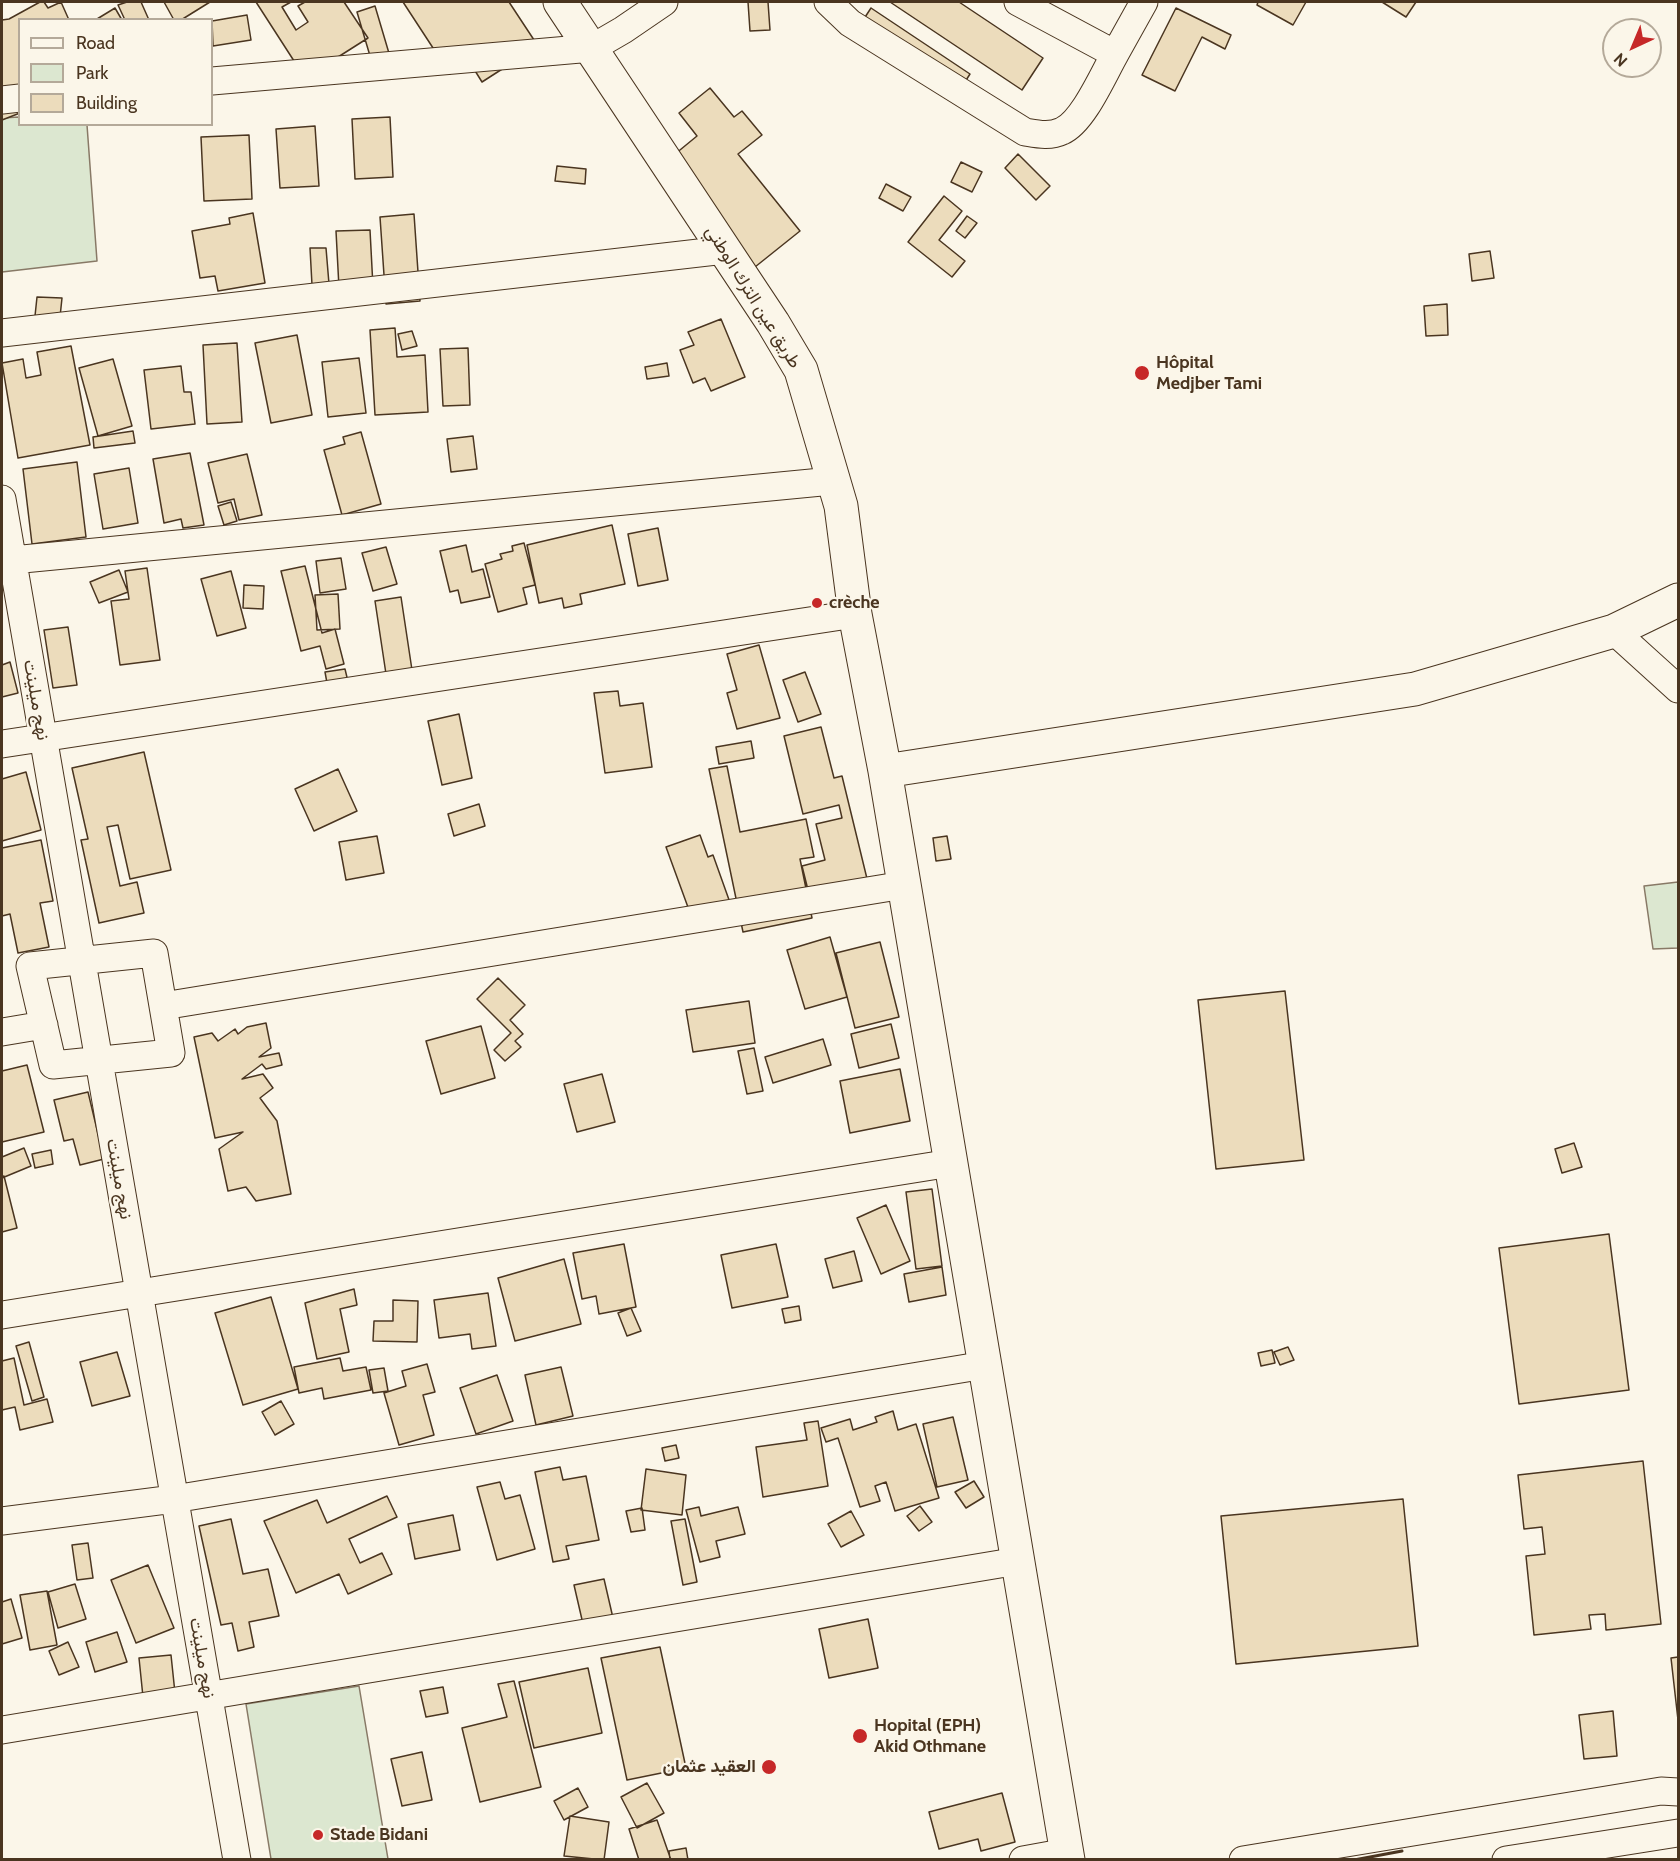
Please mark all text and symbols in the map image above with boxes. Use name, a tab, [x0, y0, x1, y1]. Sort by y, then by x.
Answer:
legend	[18, 18, 213, 126]
north arrow	[1602, 18, 1662, 78]
text: Road	[76, 32, 115, 54]
text: N	[1610, 49, 1631, 71]
text: Park	[76, 62, 108, 84]
text: Building	[76, 92, 137, 114]
street label: طريق عين الترك الوطني	[700, 222, 806, 372]
place label: Hôpital Medjber Tami	[1156, 352, 1262, 394]
marker: Hôpital Medjber Tami	[1133, 364, 1151, 382]
place label: crèche	[829, 592, 880, 614]
marker: crèche	[810, 596, 824, 610]
street label: نهج ميلينت	[18, 658, 54, 742]
street label: نهج ميلينت	[101, 1137, 137, 1221]
street label: نهج ميلينت	[184, 1616, 220, 1700]
place label: Hopital (EPH) Akid Othmane	[874, 1715, 986, 1758]
marker: Hopital (EPH) Akid Othmane	[851, 1727, 869, 1745]
place label: العقيد عثمان	[663, 1756, 756, 1778]
marker: العقيد عثمان	[760, 1758, 778, 1776]
place label: Stade Bidani	[330, 1824, 428, 1846]
marker: Stade Bidani	[311, 1828, 325, 1842]

